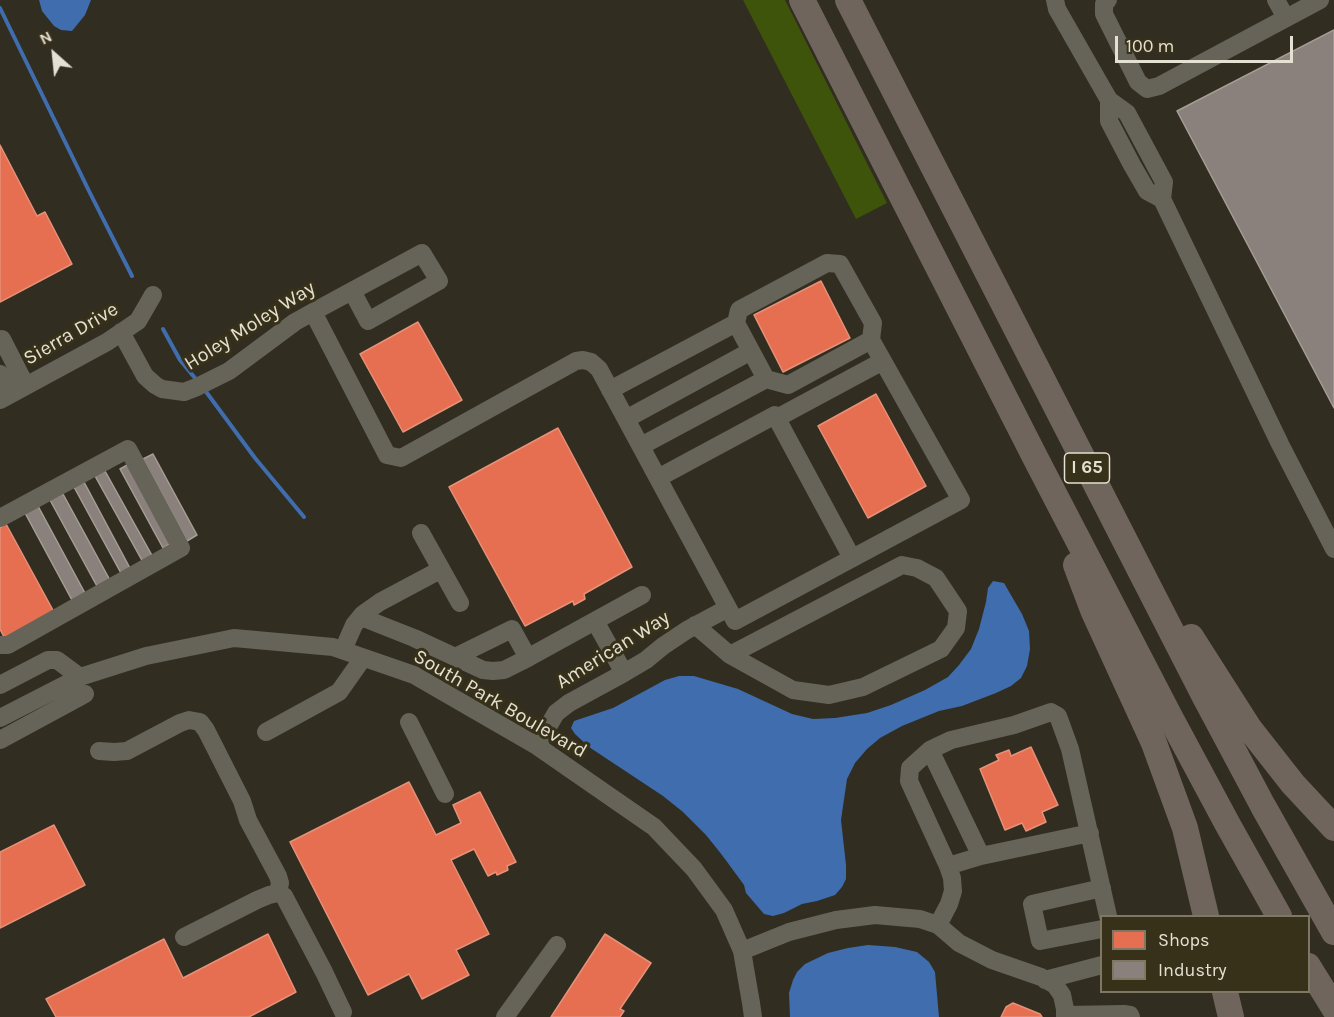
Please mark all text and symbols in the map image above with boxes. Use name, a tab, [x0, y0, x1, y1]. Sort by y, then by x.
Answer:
north arrow	[24, 24, 84, 84]
scale bar	[1118, 24, 1296, 62]
text: N	[36, 26, 55, 49]
text: 100 m	[1126, 35, 1174, 57]
street label: Holey Moley Way	[180, 276, 320, 376]
street label: Sierra Drive	[19, 297, 123, 371]
road number: I 65	[1064, 453, 1110, 483]
street label: American Way	[552, 606, 674, 694]
street label: South Park Boulevard	[409, 645, 591, 763]
legend	[1100, 915, 1310, 993]
text: Shops	[1158, 929, 1210, 951]
text: Industry	[1158, 959, 1227, 981]

